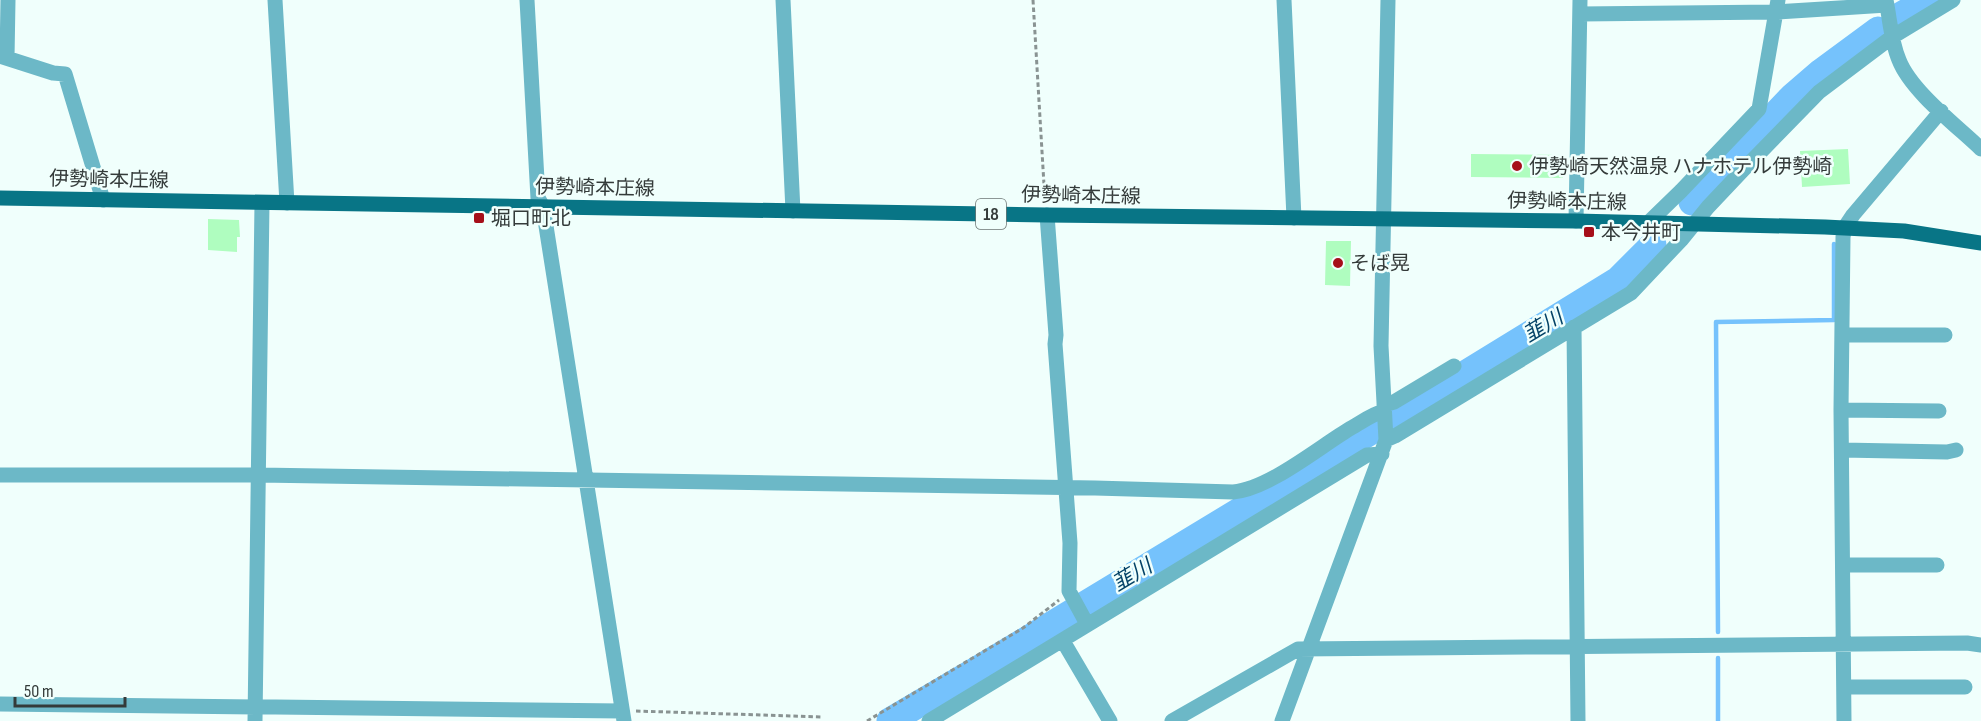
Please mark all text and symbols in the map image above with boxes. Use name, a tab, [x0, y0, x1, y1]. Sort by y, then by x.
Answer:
place label: 伊勢崎天然温泉 ハナホテル伊勢崎	[1529, 155, 1832, 179]
marker: 伊勢崎天然温泉 ハナホテル伊勢崎	[1510, 159, 1524, 173]
street label: 伊勢崎本庄線	[49, 167, 169, 193]
street label: 伊勢崎本庄線	[535, 175, 655, 201]
street label: 伊勢崎本庄線	[1021, 183, 1141, 209]
street label: 伊勢崎本庄線	[1507, 189, 1627, 215]
road number: 18	[976, 199, 1006, 229]
place label: 堀口町北	[491, 207, 571, 231]
marker: 堀口町北	[472, 211, 486, 225]
place label: 本今井町	[1601, 221, 1681, 245]
marker: 本今井町	[1582, 225, 1596, 239]
place label: そば晃	[1350, 252, 1410, 276]
marker: そば晃	[1331, 256, 1345, 270]
water label: 韮川	[1519, 304, 1569, 348]
water label: 韮川	[1108, 553, 1158, 597]
scale bar	[15, 670, 124, 708]
text: 50 m	[24, 681, 54, 702]

